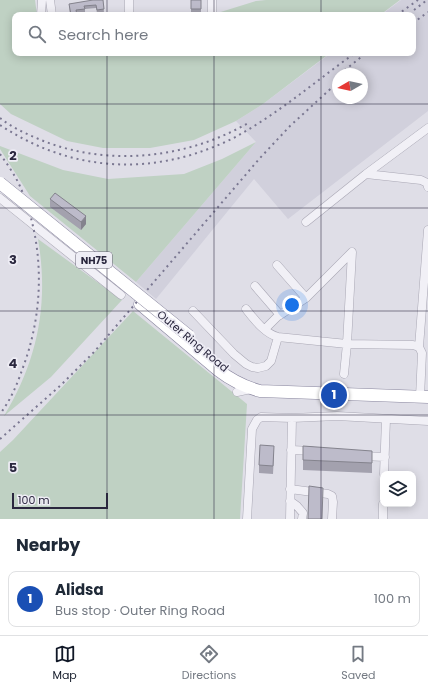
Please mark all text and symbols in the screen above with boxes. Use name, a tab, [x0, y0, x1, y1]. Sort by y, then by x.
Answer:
search box	[12, 12, 416, 56]
icon: search	[26, 23, 48, 45]
text: Search here	[58, 24, 148, 45]
north arrow	[332, 68, 368, 104]
text: 2	[9, 146, 17, 165]
text: 3	[9, 250, 17, 269]
road number: NH75	[76, 252, 112, 268]
your location	[282, 295, 302, 315]
street label: Outer Ring Road	[154, 306, 232, 376]
text: 4	[9, 354, 18, 373]
pin: 1	[321, 380, 347, 410]
text: 5	[9, 458, 17, 477]
map controls	[380, 471, 416, 507]
button: layers	[380, 471, 416, 507]
scale bar	[12, 491, 108, 510]
text: 100 m	[18, 492, 50, 508]
text: Nearby	[16, 533, 80, 557]
text: Alidsa	[55, 579, 104, 600]
text: 1	[28, 589, 32, 608]
text: 100 m	[374, 589, 411, 608]
text: Bus stop · Outer Ring Road	[55, 601, 225, 620]
tab: Map	[52, 643, 77, 684]
tab: Directions	[182, 643, 236, 684]
tab: Saved	[341, 643, 376, 684]

